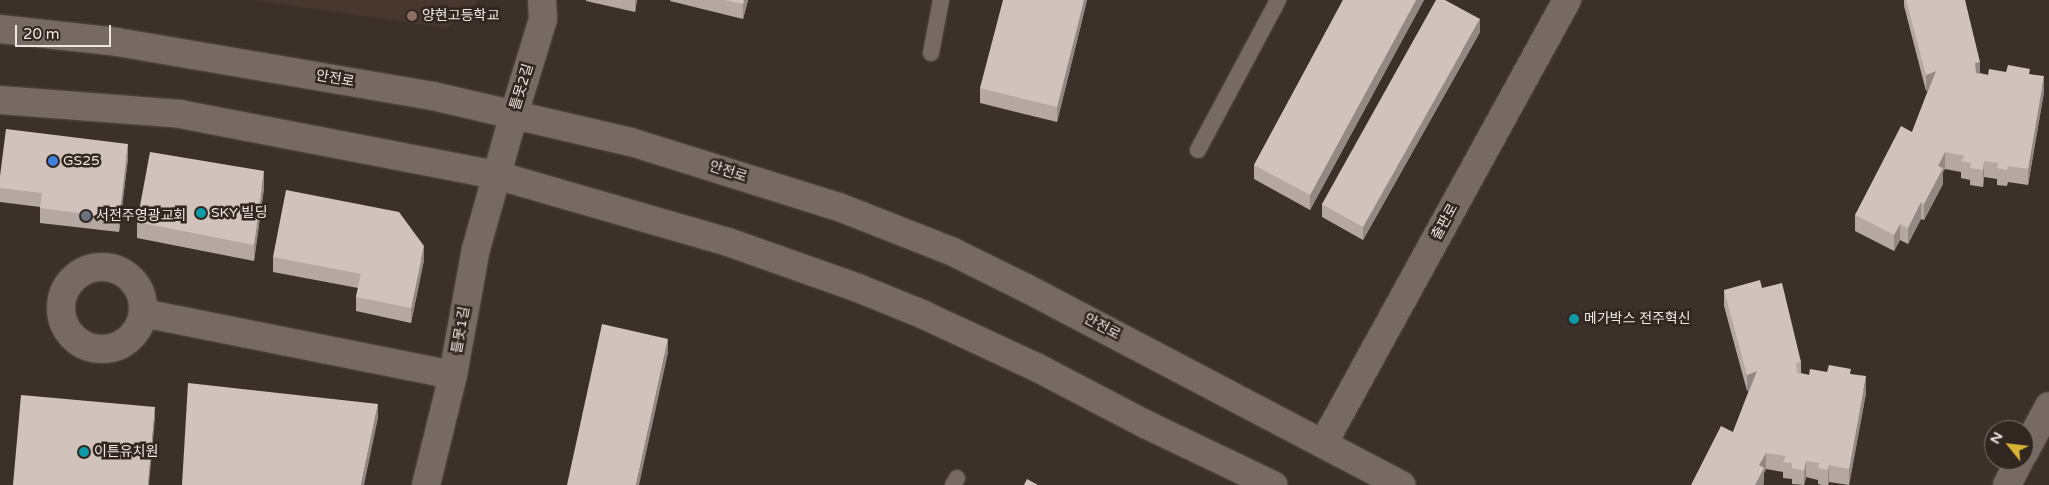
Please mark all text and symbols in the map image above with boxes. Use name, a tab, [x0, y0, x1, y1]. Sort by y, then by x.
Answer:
place label: 양현고등학교	[422, 8, 499, 24]
marker: 양현고등학교	[406, 10, 418, 22]
scale bar	[18, 15, 114, 47]
text: 20 m	[23, 25, 60, 43]
street label: 틀못2길	[507, 62, 537, 112]
street label: 안전로	[315, 67, 355, 91]
place label: GS25	[63, 153, 100, 169]
marker: GS25	[47, 155, 59, 167]
street label: 안전로	[707, 158, 749, 186]
street label: 출판로	[1428, 201, 1462, 243]
place label: SKY 빌딩	[211, 205, 267, 221]
marker: SKY 빌딩	[195, 207, 207, 219]
place label: 서전주영광교회	[96, 208, 186, 224]
marker: 서전주영광교회	[80, 210, 92, 222]
street label: 틀못1길	[449, 305, 473, 355]
street label: 안전로	[1081, 311, 1123, 343]
place label: 메가박스 전주혁신	[1584, 311, 1691, 327]
marker: 메가박스 전주혁신	[1568, 313, 1580, 325]
north arrow	[1984, 420, 2034, 470]
text: N	[1986, 429, 2006, 447]
place label: 이튼유치원	[94, 444, 158, 460]
marker: 이튼유치원	[78, 446, 90, 458]

